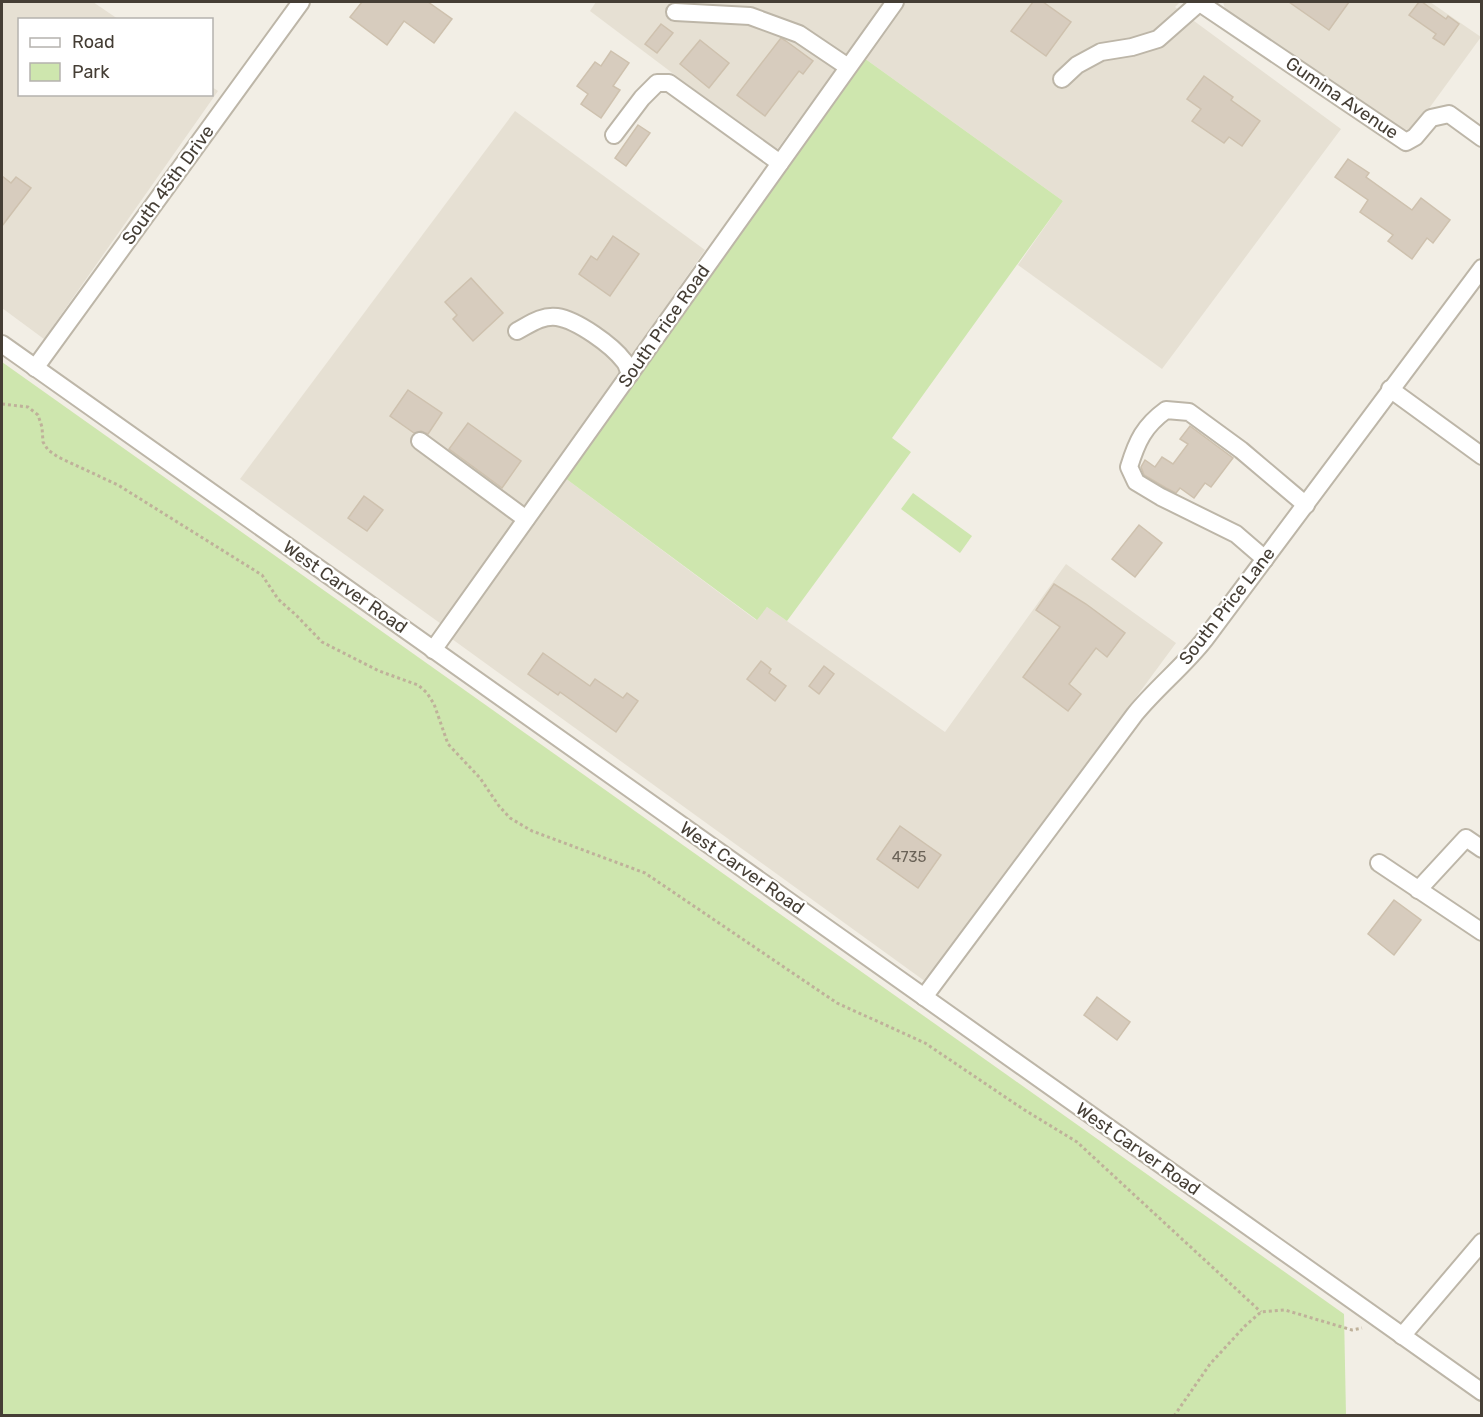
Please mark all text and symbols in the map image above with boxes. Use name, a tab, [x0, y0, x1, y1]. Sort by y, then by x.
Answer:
legend	[18, 18, 213, 96]
text: Road	[72, 31, 115, 53]
street label: Gumina Avenue	[1281, 52, 1403, 144]
text: Park	[72, 61, 110, 83]
street label: South 45th Drive	[117, 121, 219, 249]
street label: South Price Road	[614, 260, 714, 392]
street label: West Carver Road	[279, 536, 411, 638]
street label: South Price Lane	[1174, 543, 1280, 669]
street label: West Carver Road	[676, 817, 808, 919]
house number: 4735	[892, 848, 926, 866]
street label: West Carver Road	[1072, 1098, 1204, 1200]

